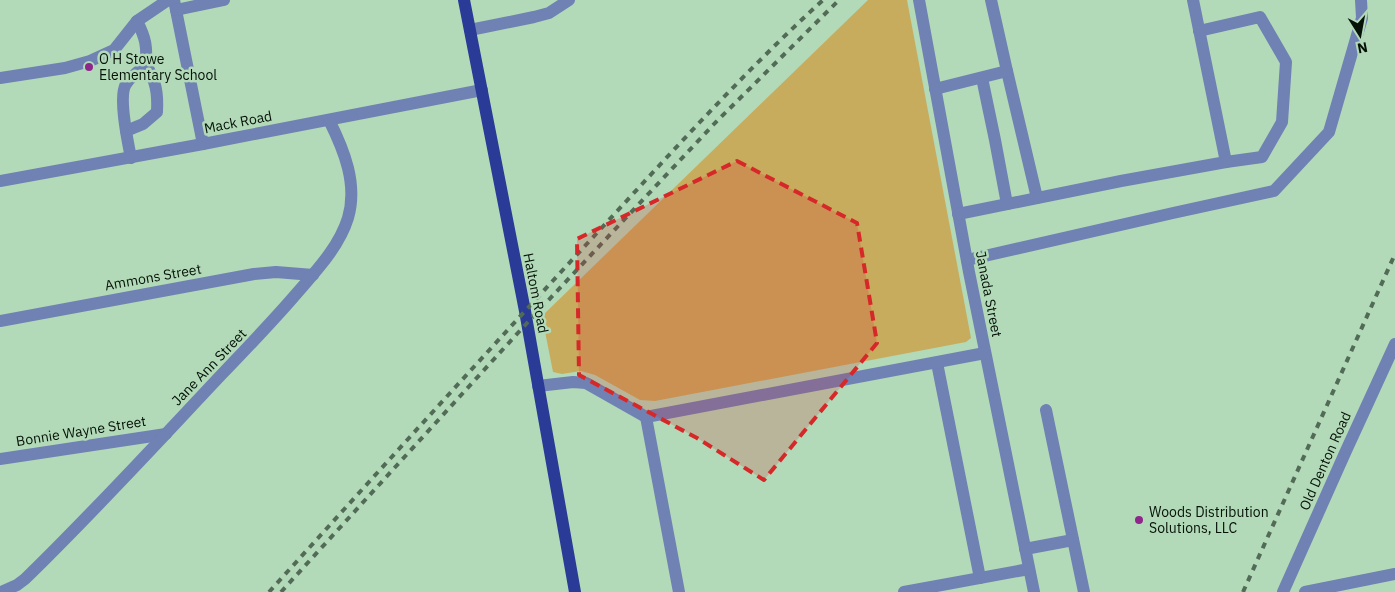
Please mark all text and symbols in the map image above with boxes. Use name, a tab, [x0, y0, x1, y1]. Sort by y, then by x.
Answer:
north arrow	[1335, 10, 1385, 60]
text: N	[1356, 38, 1369, 58]
place label: O H Stowe Elementary School	[99, 50, 217, 84]
marker: O H Stowe Elementary School	[83, 61, 95, 73]
street label: Mack Road	[203, 107, 273, 137]
street label: Janada Street	[972, 249, 1006, 339]
street label: Haltom Road	[519, 251, 553, 335]
street label: Ammons Street	[103, 260, 203, 294]
street label: Jane Ann Street	[168, 325, 250, 409]
street label: Old Denton Road	[1295, 409, 1355, 513]
street label: Bonnie Wayne Street	[15, 412, 147, 450]
place label: Woods Distribution Solutions, LLC	[1149, 503, 1269, 537]
marker: Woods Distribution Solutions, LLC	[1133, 514, 1145, 526]

